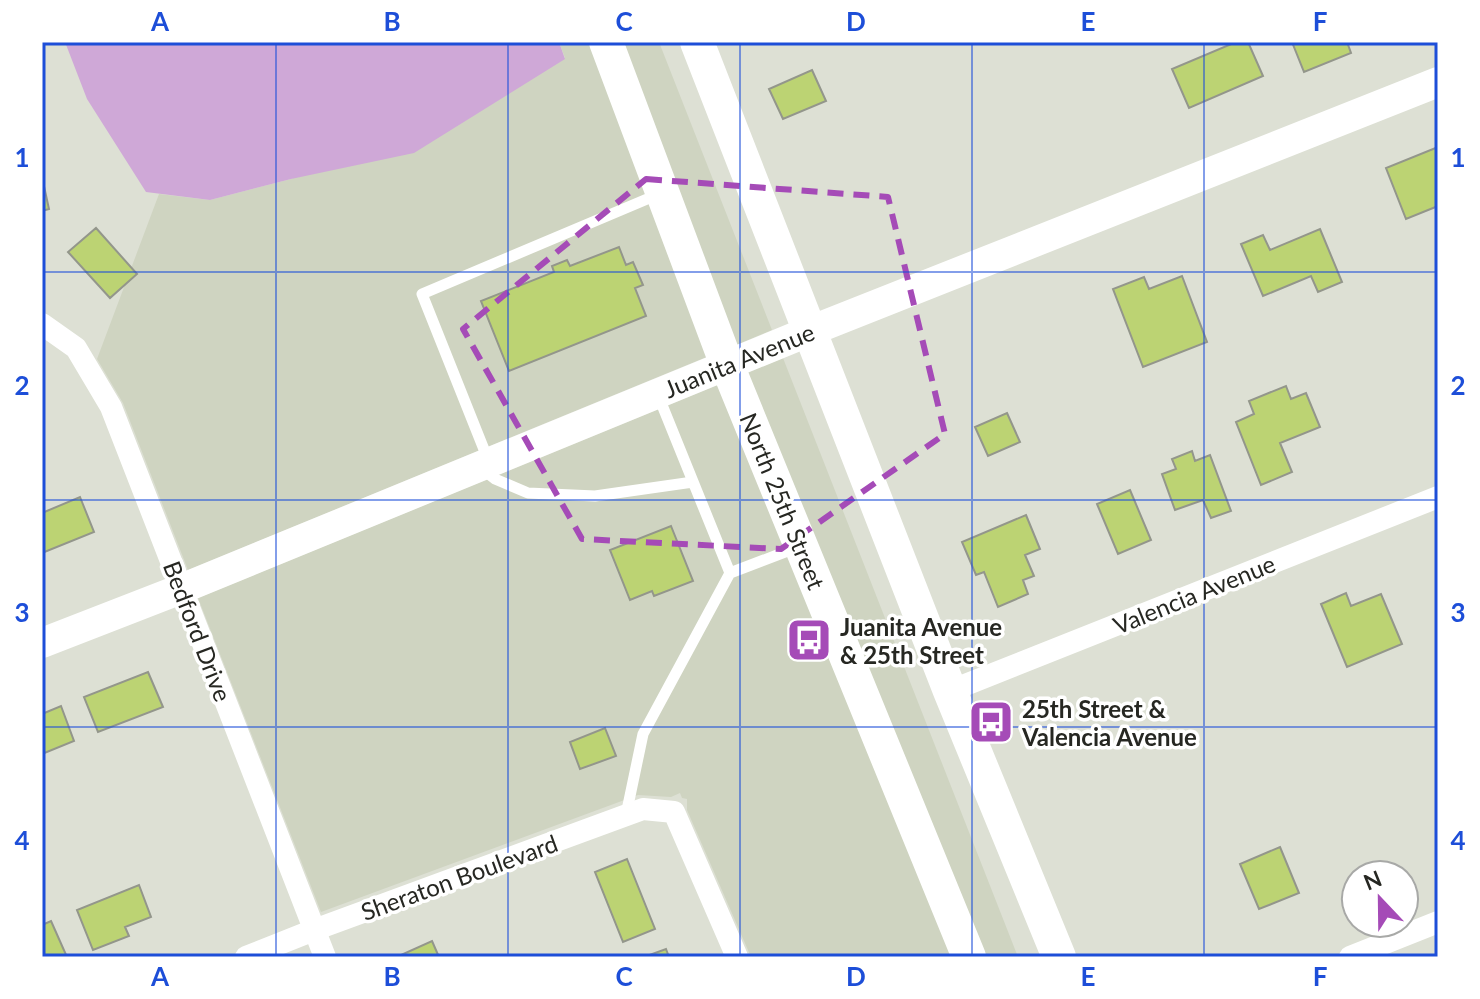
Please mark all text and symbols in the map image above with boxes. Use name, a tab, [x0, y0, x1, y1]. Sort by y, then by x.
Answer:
text: A	[150, 5, 170, 37]
text: B	[383, 5, 401, 37]
text: C	[615, 5, 633, 37]
text: D	[846, 5, 866, 37]
text: E	[1081, 5, 1095, 37]
text: F	[1313, 5, 1327, 37]
text: 1	[14, 141, 30, 173]
text: 1	[1450, 141, 1466, 173]
street label: Juanita Avenue	[660, 317, 818, 403]
text: 2	[14, 369, 30, 401]
text: 2	[1450, 369, 1466, 401]
street label: North 25th Street	[734, 409, 832, 594]
street label: Valencia Avenue	[1109, 548, 1279, 640]
street label: Bedford Drive	[158, 557, 238, 705]
text: 3	[14, 596, 30, 628]
text: 3	[1450, 596, 1466, 628]
place label: Juanita Avenue & 25th Street	[840, 612, 1002, 669]
bus stop icon: Juanita Avenue & 25th Street	[785, 616, 833, 664]
place label: 25th Street & Valencia Avenue	[1021, 694, 1197, 751]
bus stop icon: 25th Street & Valencia Avenue	[967, 698, 1015, 746]
text: 4	[14, 824, 30, 856]
text: 4	[1450, 824, 1466, 856]
street label: Sheraton Boulevard	[357, 828, 561, 926]
north arrow	[1340, 859, 1420, 939]
text: N	[1359, 864, 1385, 896]
text: A	[150, 960, 170, 992]
text: B	[383, 960, 401, 992]
text: C	[615, 960, 633, 992]
text: D	[846, 960, 866, 992]
text: E	[1081, 960, 1095, 992]
text: F	[1313, 960, 1327, 992]

